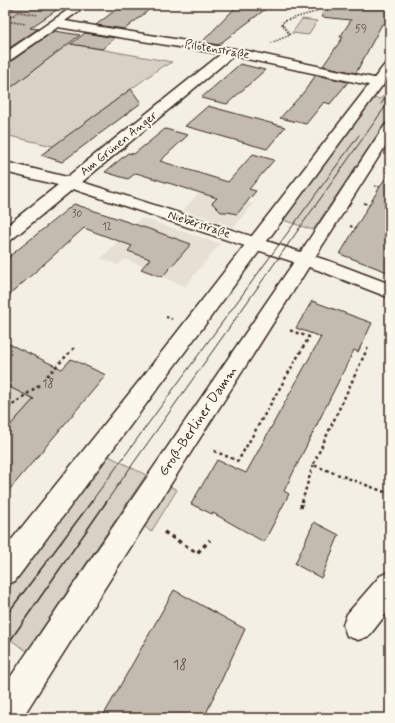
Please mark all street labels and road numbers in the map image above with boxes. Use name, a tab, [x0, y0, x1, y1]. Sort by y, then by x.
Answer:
street label: Pilotenstraße	[183, 36, 251, 64]
street label: Am Grünen Anger	[77, 108, 161, 180]
street label: Nieberstraße	[166, 207, 232, 243]
street label: Groß-Berliner Damm	[155, 363, 241, 479]

